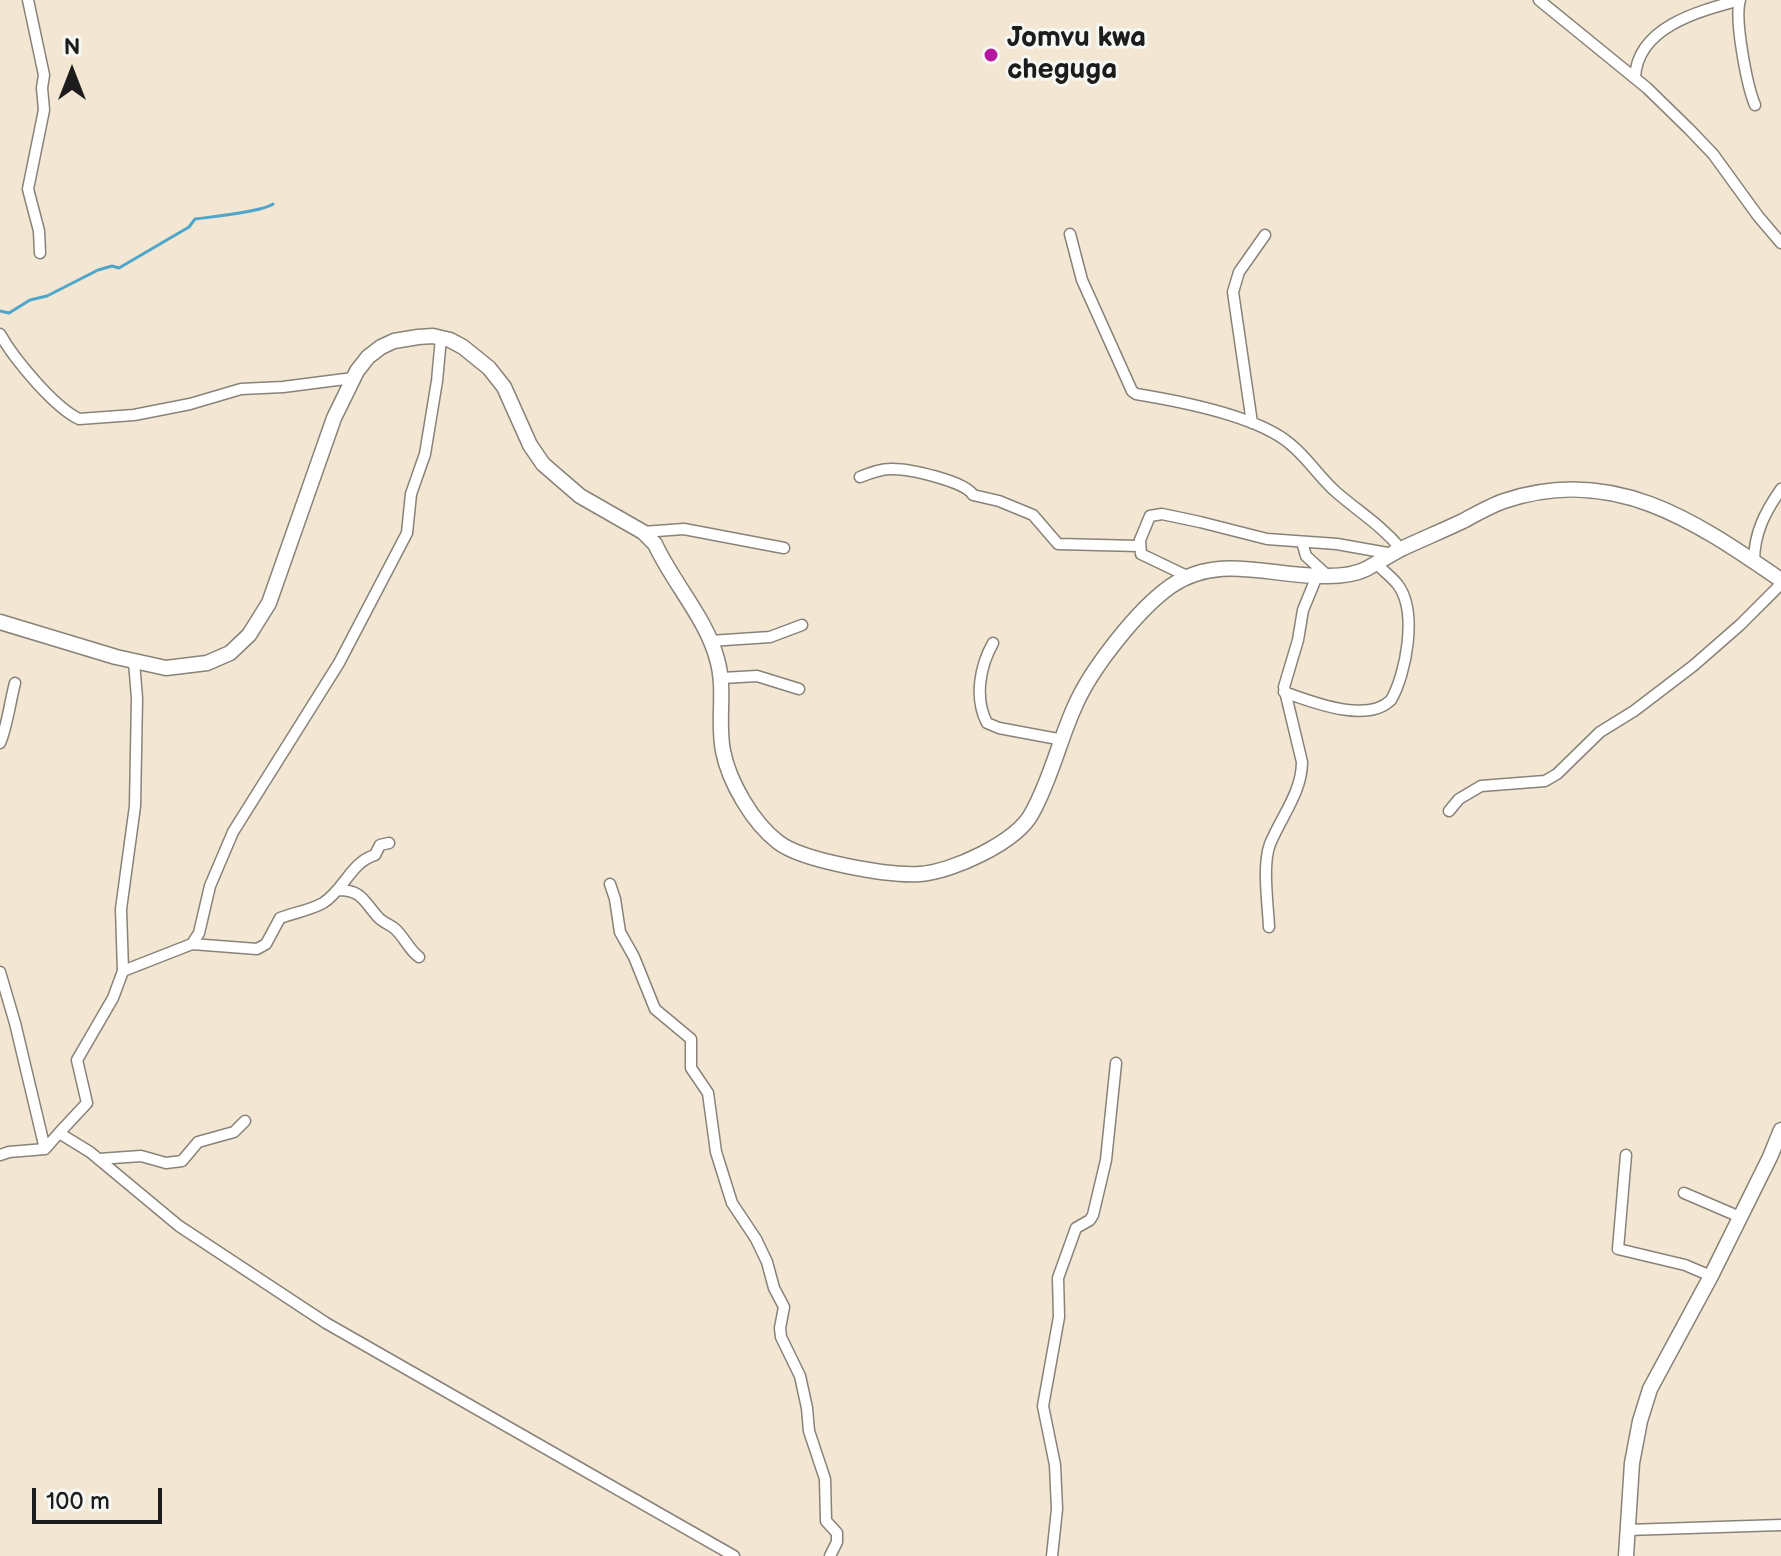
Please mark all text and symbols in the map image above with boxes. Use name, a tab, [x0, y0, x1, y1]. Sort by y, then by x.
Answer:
place label: Jomvu kwa cheguga	[1007, 22, 1146, 88]
north arrow	[32, 32, 112, 112]
text: N	[64, 34, 80, 61]
marker: Jomvu kwa cheguga	[982, 46, 1000, 64]
scale bar	[36, 1472, 166, 1522]
text: 100 m	[46, 1487, 110, 1516]

